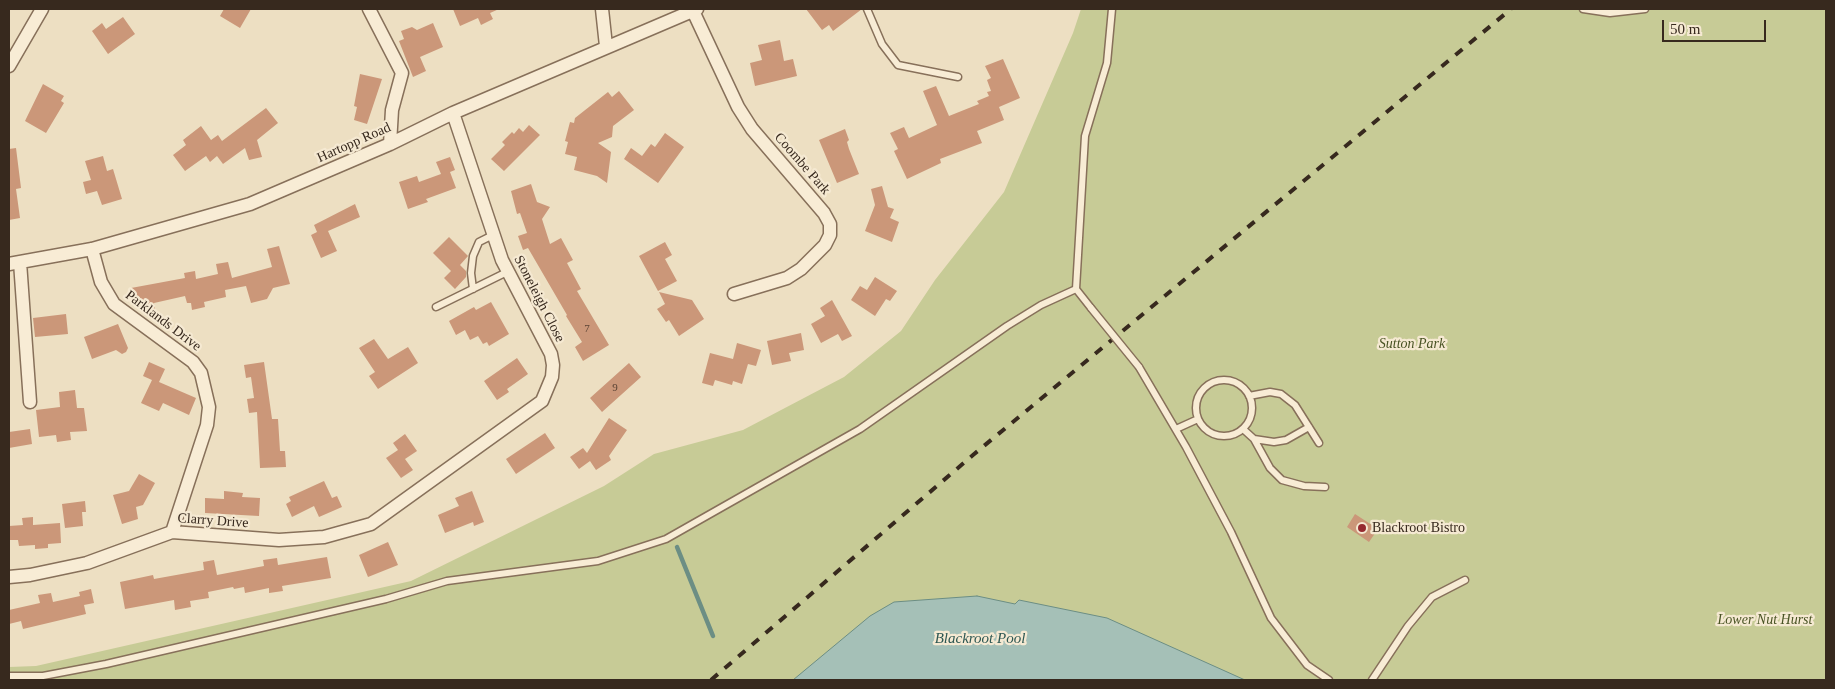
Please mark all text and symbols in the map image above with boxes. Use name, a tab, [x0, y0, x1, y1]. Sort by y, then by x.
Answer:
scale bar	[1665, 10, 1769, 42]
text: 50 m	[1670, 21, 1700, 37]
street label: Hartopp Road	[315, 119, 393, 167]
street label: Coombe Park	[771, 130, 833, 198]
street label: Stoneleigh Close	[510, 253, 568, 345]
street label: Parklands Drive	[122, 287, 204, 355]
house number: 7	[584, 322, 590, 336]
park label: Sutton Park	[1379, 336, 1445, 352]
house number: 9	[612, 381, 618, 395]
street label: Clarry Drive	[177, 510, 249, 532]
place label: Blackroot Bistro	[1372, 520, 1465, 536]
marker: Blackroot Bistro	[1356, 522, 1368, 534]
park label: Lower Nut Hurst	[1718, 612, 1812, 628]
water label: Blackroot Pool	[935, 630, 1025, 648]

